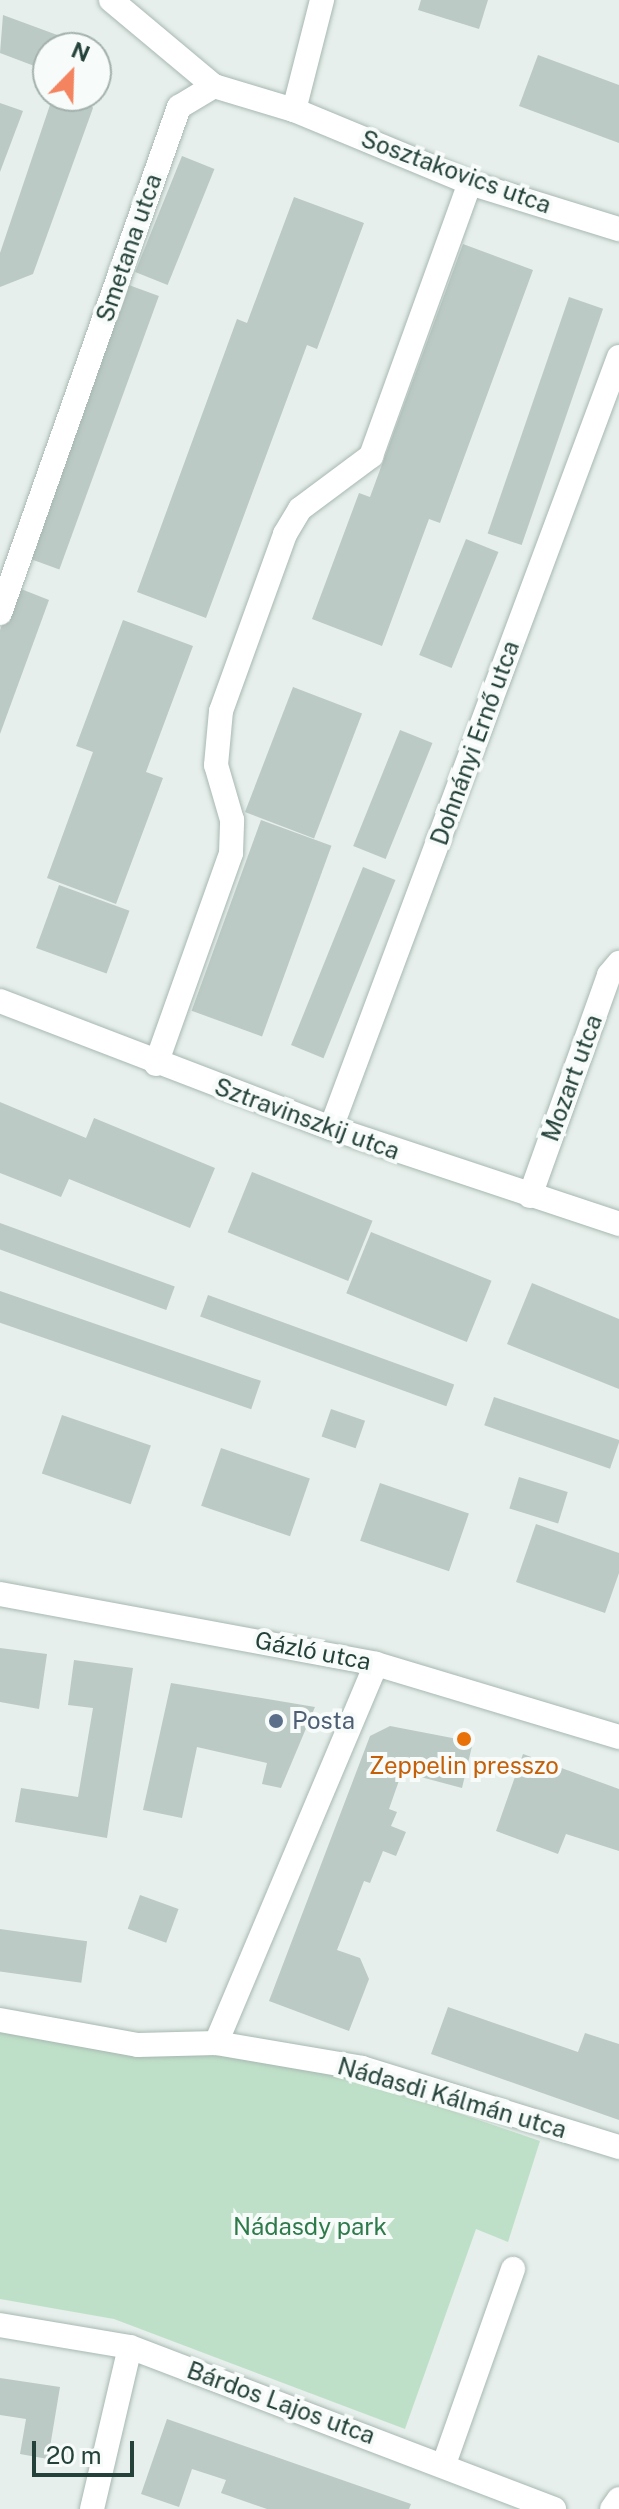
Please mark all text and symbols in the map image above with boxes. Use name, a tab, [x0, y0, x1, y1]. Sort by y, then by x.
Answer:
north arrow	[32, 32, 112, 112]
text: N	[68, 36, 94, 67]
street label: Sosztakovics utca	[357, 124, 555, 220]
street label: Smetana utca	[90, 170, 168, 326]
street label: Dohnányi Ernő utca	[425, 637, 525, 849]
street label: Mozart utca	[536, 1011, 608, 1145]
street label: Sztravinszkij utca	[211, 1072, 403, 1166]
street label: Gázló utca	[253, 1626, 373, 1676]
place label: Posta	[292, 1707, 355, 1735]
marker: Posta	[267, 1712, 285, 1730]
marker: Zeppelin presszo	[455, 1730, 473, 1748]
place label: Zeppelin presszo	[369, 1752, 559, 1780]
street label: Nádasdi Kálmán utca	[334, 2052, 570, 2144]
park label: Nádasdy park	[233, 2213, 387, 2241]
street label: Bárdos Lajos utca	[183, 2356, 379, 2450]
scale bar	[36, 2425, 138, 2475]
text: 20 m	[46, 2441, 102, 2469]

